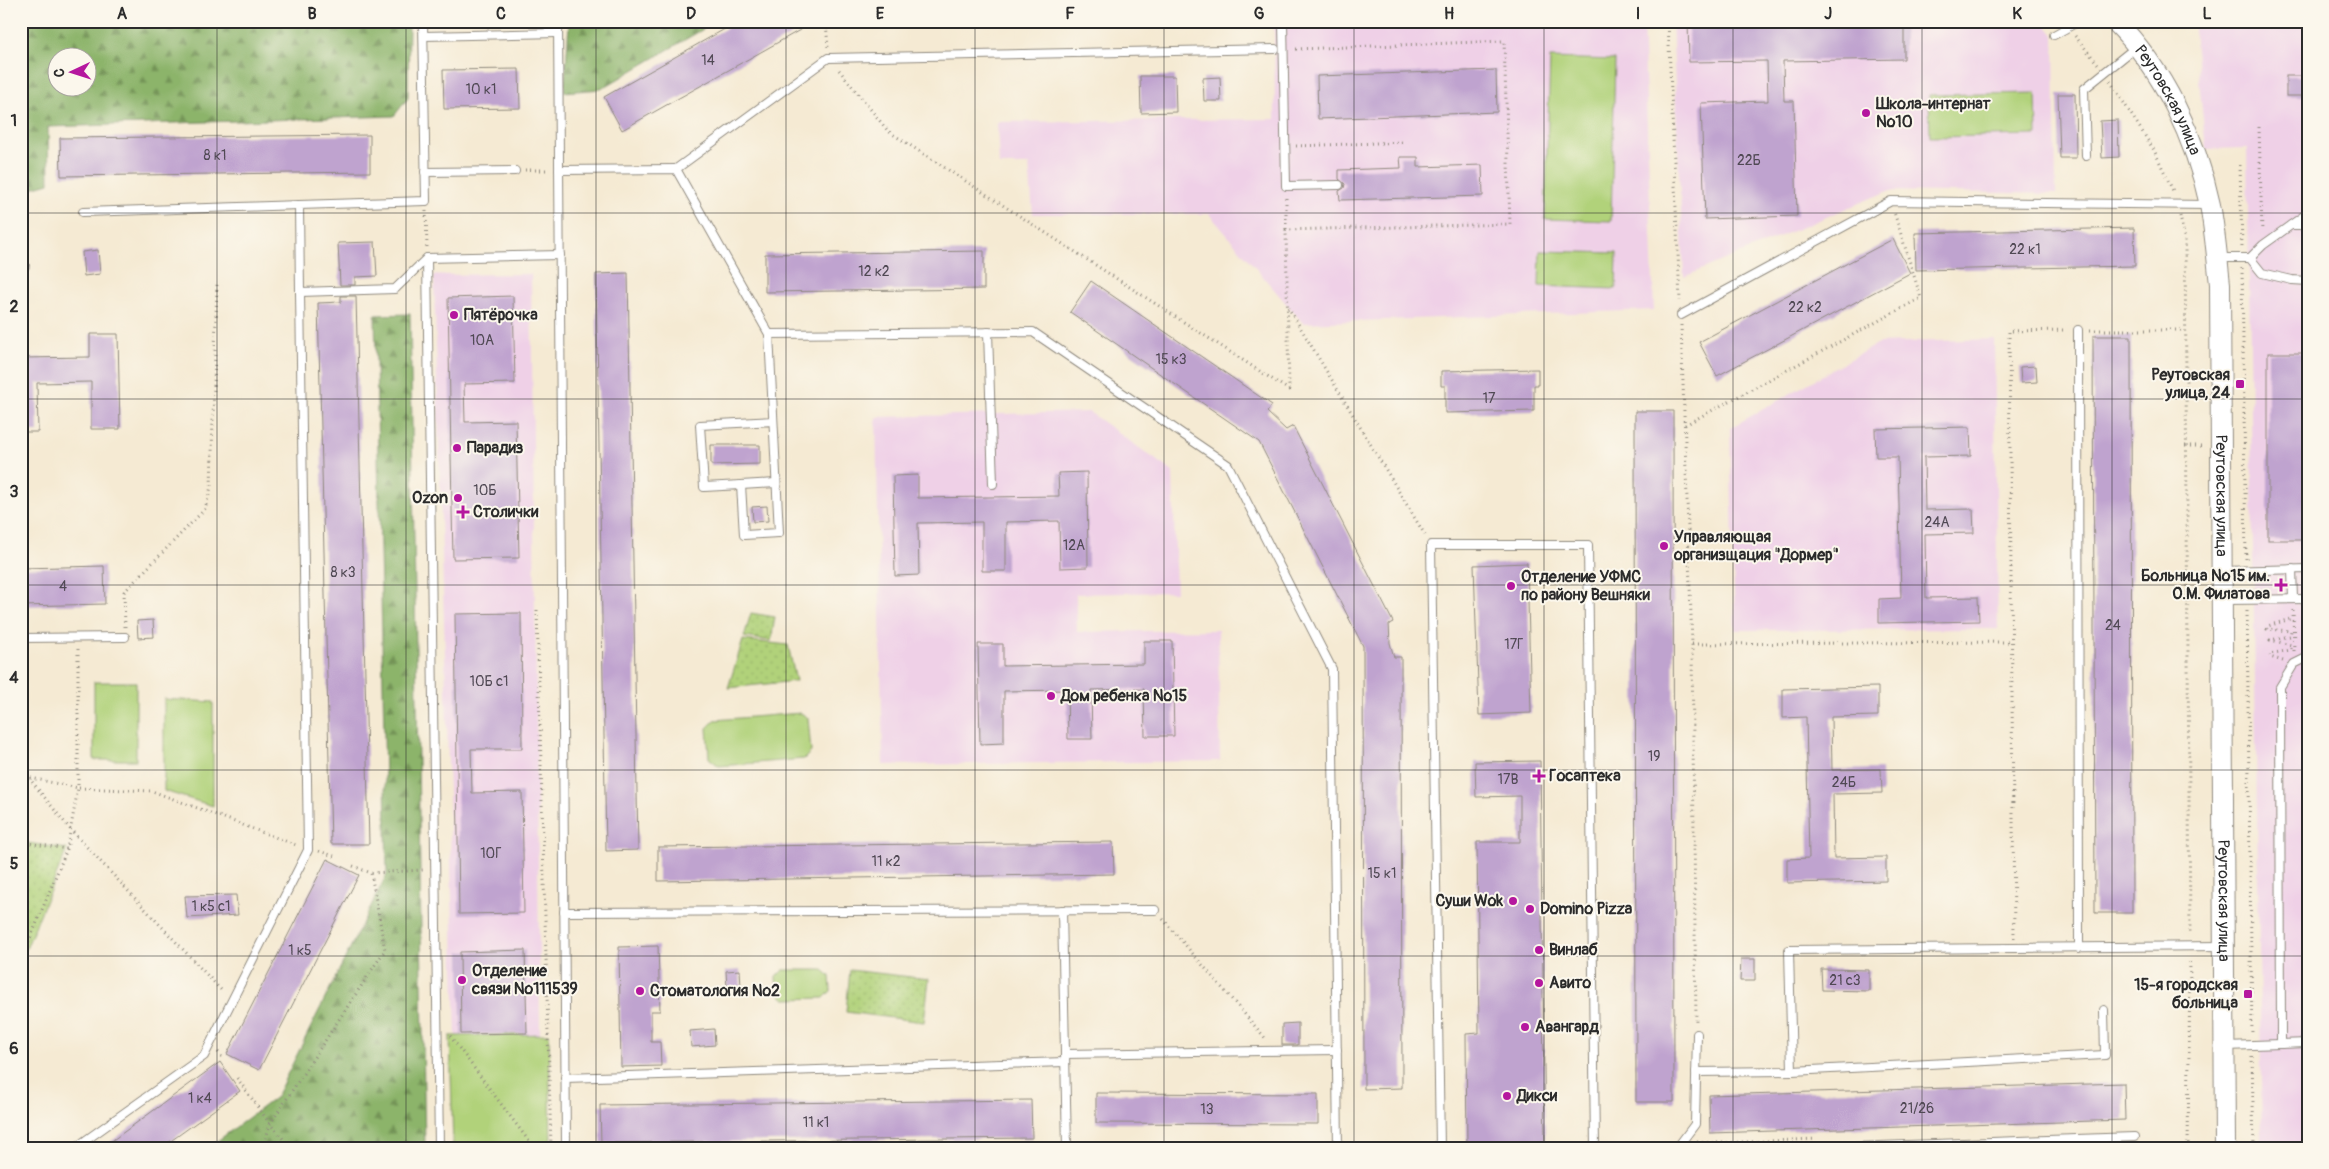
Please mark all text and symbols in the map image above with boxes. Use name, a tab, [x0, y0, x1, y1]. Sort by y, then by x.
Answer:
text: A	[117, 4, 128, 24]
text: B	[307, 4, 317, 24]
text: C	[496, 4, 506, 24]
text: D	[686, 4, 696, 24]
text: E	[876, 4, 885, 24]
text: F	[1065, 4, 1075, 24]
text: G	[1254, 4, 1265, 24]
text: H	[1444, 4, 1454, 24]
text: I	[1636, 4, 1640, 24]
text: J	[1824, 4, 1832, 24]
text: K	[2012, 4, 2022, 24]
text: L	[2202, 4, 2212, 24]
street label: Реутовская улица	[2130, 41, 2205, 158]
north arrow	[48, 48, 98, 98]
house number: 14	[701, 52, 715, 69]
text: С	[51, 68, 68, 78]
house number: 10 к1	[466, 81, 496, 98]
place label: Школа-интернат №10	[1875, 94, 1992, 132]
marker: Школа-интернат №10	[1860, 107, 1872, 119]
text: 1	[11, 111, 17, 131]
house number: 8 к1	[204, 147, 226, 164]
house number: 22Б	[1737, 152, 1761, 169]
house number: 22 к1	[2009, 241, 2041, 258]
house number: 12 к2	[858, 263, 890, 280]
text: 2	[10, 297, 19, 317]
house number: 22 к2	[1788, 299, 1822, 316]
place label: Пятёрочка	[464, 305, 538, 325]
marker: Пятёрочка	[448, 309, 460, 321]
house number: 10А	[470, 332, 494, 349]
house number: 15 к3	[1155, 351, 1187, 368]
place label: Реутовская улица, 24	[2152, 365, 2231, 403]
marker: Реутовская улица, 24	[2234, 378, 2246, 390]
house number: 17	[1483, 390, 1496, 407]
street label: Реутовская улица	[2211, 435, 2232, 557]
place label: Парадиз	[467, 438, 524, 458]
marker: Парадиз	[451, 442, 463, 454]
text: 3	[10, 482, 19, 502]
house number: 10Б	[473, 482, 497, 499]
place label: Ozon	[412, 488, 448, 508]
marker: Ozon	[452, 492, 464, 504]
place label: Столички	[473, 502, 539, 522]
marker: Столички	[457, 506, 469, 518]
house number: 24А	[1924, 514, 1950, 531]
place label: Управляющая организщация "Дормер"	[1673, 527, 1839, 565]
house number: 12А	[1063, 537, 1085, 554]
marker: Управляющая организщация "Дормер"	[1658, 540, 1670, 552]
house number: 8 к3	[330, 564, 356, 581]
place label: Больница №15 им. О.М. Филатова	[2141, 566, 2271, 604]
place label: Отделение УФМС по району Вешняки	[1521, 567, 1651, 605]
house number: 4	[59, 578, 67, 595]
marker: Больница №15 им. О.М. Филатова	[2274, 578, 2288, 592]
marker: Отделение УФМС по району Вешняки	[1505, 580, 1517, 592]
house number: 24	[2105, 617, 2121, 634]
house number: 17Г	[1504, 636, 1524, 653]
text: 4	[9, 668, 19, 688]
house number: 10Б с1	[469, 673, 509, 690]
place label: Дом ребенка №15	[1060, 686, 1188, 706]
marker: Дом ребенка №15	[1045, 690, 1057, 702]
house number: 19	[1648, 748, 1660, 765]
place label: Госаптека	[1549, 766, 1621, 786]
marker: Госаптека	[1533, 770, 1545, 782]
house number: 17В	[1498, 771, 1518, 788]
house number: 24Б	[1832, 774, 1856, 791]
street label: Реутовская улица	[2213, 840, 2234, 962]
house number: 10Г	[480, 845, 502, 862]
house number: 11 к2	[871, 853, 901, 870]
text: 5	[10, 854, 19, 874]
house number: 15 к1	[1368, 865, 1396, 882]
place label: Суши Wok	[1435, 891, 1503, 911]
marker: Суши Wok	[1507, 895, 1519, 907]
house number: 1 к5 с1	[192, 898, 230, 915]
place label: Domino Pizza	[1540, 899, 1633, 919]
marker: Domino Pizza	[1524, 903, 1536, 915]
place label: Винлаб	[1549, 940, 1599, 960]
house number: 1 к5	[288, 942, 312, 959]
marker: Винлаб	[1533, 944, 1545, 956]
place label: Отделение связи №111539	[471, 961, 578, 999]
house number: 21 с3	[1829, 972, 1861, 989]
place label: Авито	[1549, 973, 1591, 993]
marker: Отделение связи №111539	[456, 974, 468, 986]
place label: 15-я городская больница	[2134, 975, 2239, 1013]
marker: Авито	[1533, 977, 1545, 989]
place label: Стоматология №2	[650, 981, 780, 1001]
marker: Стоматология №2	[634, 985, 646, 997]
marker: 15-я городская больница	[2242, 988, 2254, 1000]
place label: Авангард	[1535, 1017, 1599, 1037]
marker: Авангард	[1519, 1021, 1531, 1033]
text: 6	[9, 1039, 19, 1059]
place label: Дикси	[1516, 1086, 1558, 1106]
house number: 1 к4	[188, 1090, 212, 1107]
marker: Дикси	[1501, 1090, 1513, 1102]
house number: 21/26	[1900, 1100, 1934, 1117]
house number: 13	[1200, 1101, 1214, 1118]
house number: 11 к1	[803, 1114, 829, 1131]

